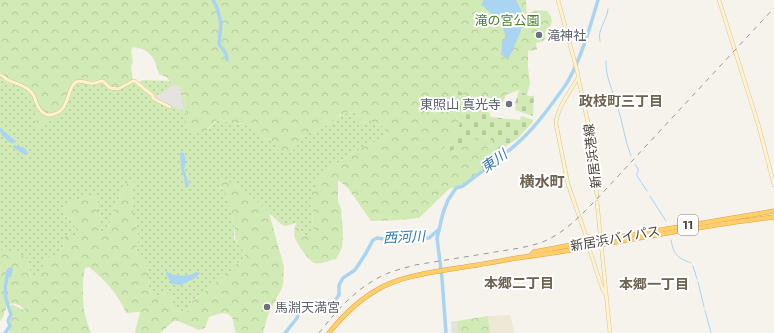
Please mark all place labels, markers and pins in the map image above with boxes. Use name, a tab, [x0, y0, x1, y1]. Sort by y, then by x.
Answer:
place label: 滝神社	[547, 27, 586, 43]
marker: 滝神社	[534, 30, 544, 40]
place label: 東照山 真光寺	[420, 96, 501, 112]
marker: 東照山 真光寺	[504, 99, 514, 109]
place label: 馬淵天満宮	[275, 299, 340, 315]
marker: 馬淵天満宮	[262, 302, 272, 312]

